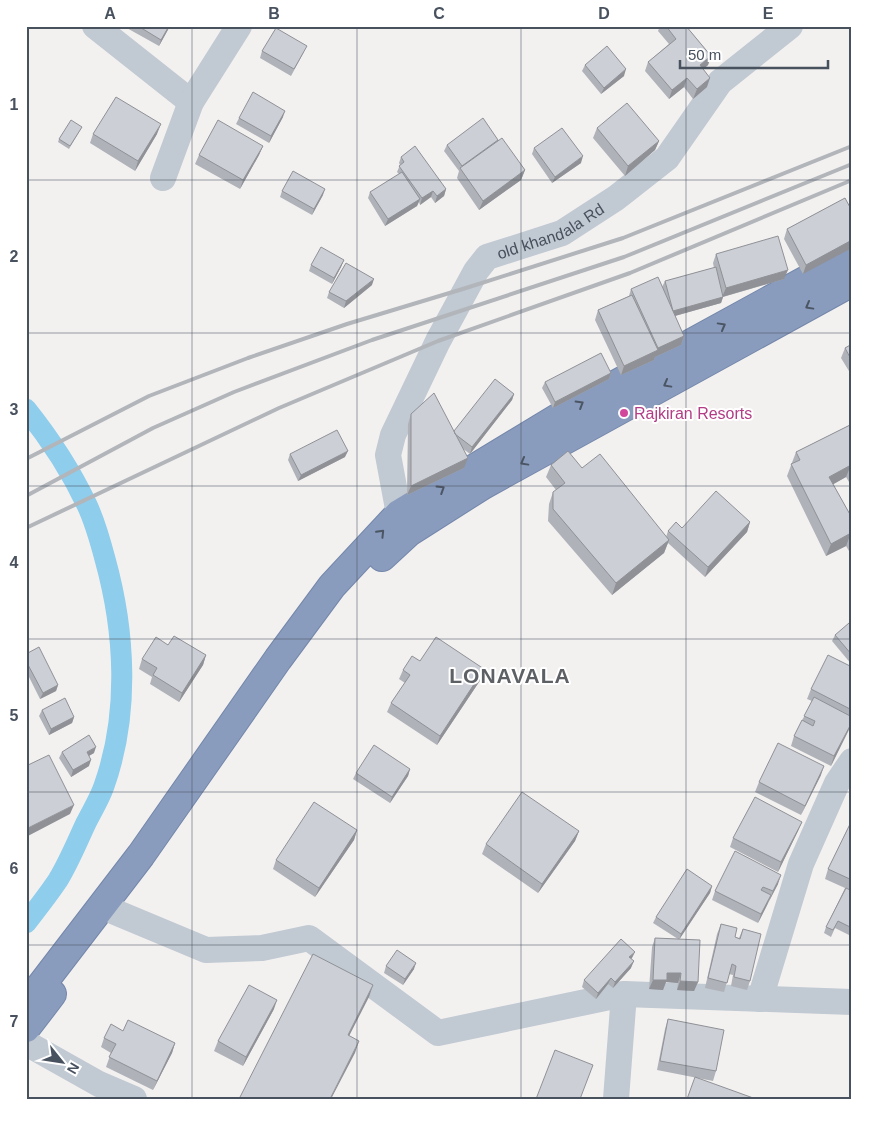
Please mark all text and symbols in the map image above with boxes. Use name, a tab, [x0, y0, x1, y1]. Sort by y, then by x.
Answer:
text: A	[104, 5, 116, 22]
text: B	[268, 5, 280, 22]
text: C	[433, 5, 445, 22]
text: D	[598, 5, 610, 22]
text: E	[763, 5, 774, 22]
scale bar	[680, 38, 828, 70]
text: 50 m	[688, 46, 721, 63]
text: 1	[10, 96, 19, 113]
street label: old khandala Rd	[495, 200, 607, 262]
text: 2	[10, 248, 19, 265]
one-way arrow	[805, 299, 814, 309]
one-way arrow	[717, 322, 726, 332]
one-way arrow	[663, 378, 672, 388]
text: 3	[10, 401, 19, 418]
one-way arrow	[575, 401, 584, 411]
place label: Rajkiran Resorts	[634, 405, 752, 422]
marker: Rajkiran Resorts	[618, 407, 630, 419]
one-way arrow	[521, 456, 530, 466]
one-way arrow	[436, 485, 445, 495]
one-way arrow	[375, 530, 384, 539]
text: 4	[10, 554, 19, 571]
district label: LONAVALA	[449, 664, 571, 687]
text: 5	[10, 707, 19, 724]
text: 6	[10, 860, 19, 877]
text: 7	[10, 1013, 19, 1030]
north arrow	[38, 1038, 88, 1088]
text: N	[64, 1060, 83, 1077]

